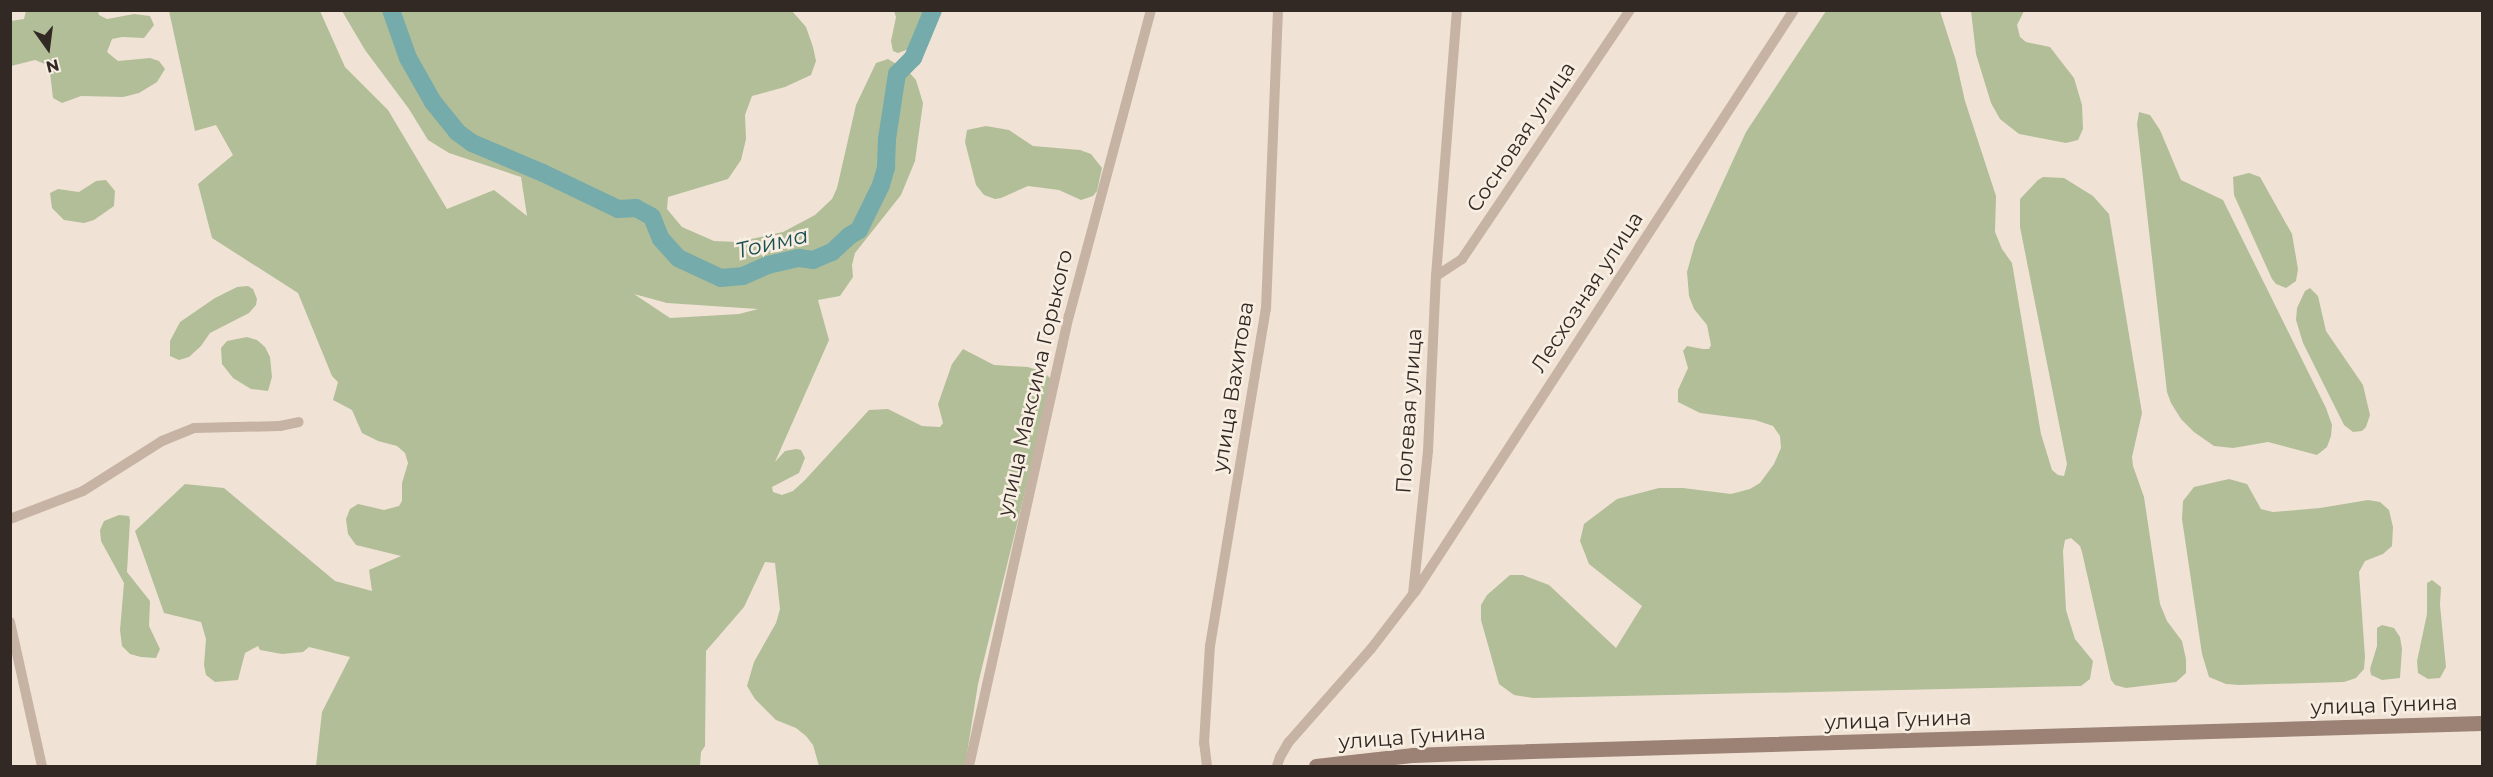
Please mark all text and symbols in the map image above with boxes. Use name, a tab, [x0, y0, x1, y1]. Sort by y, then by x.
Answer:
north arrow	[18, 18, 78, 78]
text: N	[44, 55, 61, 77]
street label: Сосновая улица	[1461, 57, 1581, 217]
street label: Лесхозная улица	[1526, 207, 1648, 377]
water label: Тойма	[733, 222, 811, 264]
street label: улица Максима Горького	[992, 247, 1078, 519]
street label: улица Вахитова	[1207, 300, 1259, 474]
street label: Полевая улица	[1391, 327, 1427, 495]
street label: улица Гунина	[2310, 690, 2458, 720]
street label: улица Гунина	[1824, 705, 1972, 735]
street label: улица Гунина	[1338, 719, 1486, 755]

